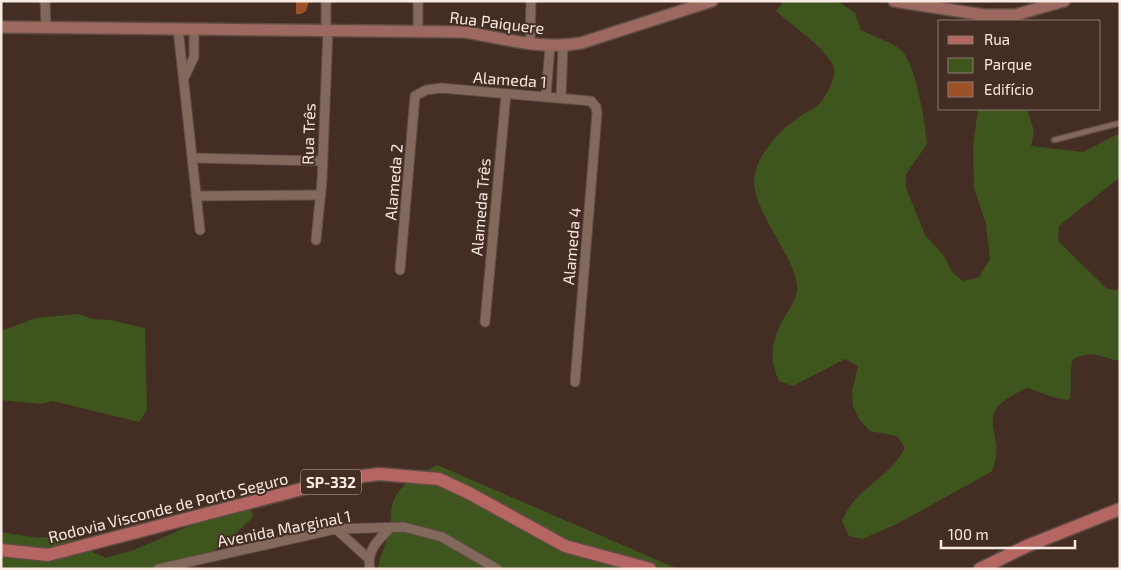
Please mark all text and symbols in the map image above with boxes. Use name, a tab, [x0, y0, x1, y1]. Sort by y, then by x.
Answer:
street label: Rua Paiquere	[449, 7, 545, 37]
legend	[938, 20, 1101, 110]
text: Rua	[984, 30, 1010, 48]
text: Parque	[984, 55, 1032, 73]
street label: Alameda 1	[472, 67, 548, 91]
text: Edifício	[984, 80, 1034, 98]
street label: Rua Três	[297, 103, 319, 165]
street label: Alameda 2	[380, 143, 406, 221]
street label: Alameda Três	[466, 157, 494, 257]
street label: Alameda 4	[558, 206, 584, 285]
street label: Rodovia Visconde de Porto Seguro	[46, 468, 290, 546]
road number: SP-332	[301, 470, 361, 494]
street label: Avenida Marginal 1	[216, 506, 352, 550]
scale bar	[941, 518, 1075, 550]
text: 100 m	[948, 525, 989, 543]

